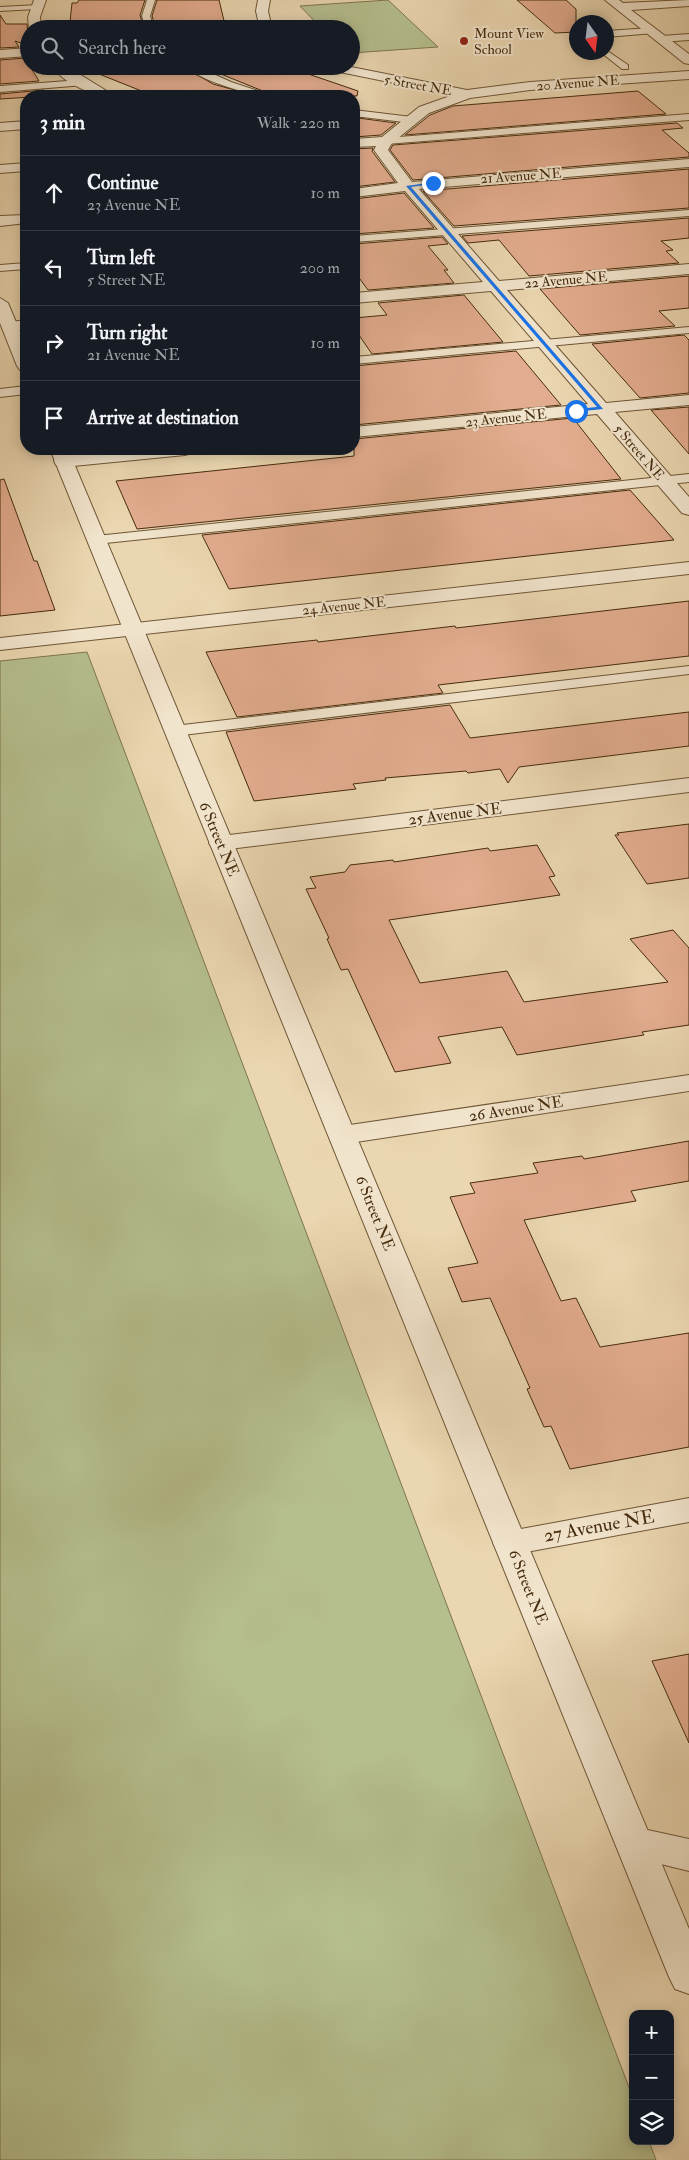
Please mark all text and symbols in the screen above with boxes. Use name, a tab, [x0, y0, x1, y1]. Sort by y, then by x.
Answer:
north arrow	[569, 15, 614, 60]
search box	[20, 20, 360, 75]
place label: Mount View School	[474, 25, 544, 58]
icon: search	[38, 34, 66, 62]
marker: Mount View School	[458, 35, 470, 47]
text: Search here	[78, 36, 166, 60]
street label: 5 Street NE	[383, 71, 453, 99]
street label: 20 Avenue NE	[536, 72, 620, 94]
text: 3 min	[40, 109, 85, 136]
text: Walk · 220 m	[257, 113, 340, 133]
street label: 21 Avenue NE	[480, 165, 562, 187]
text: Continue	[87, 171, 158, 195]
route end	[422, 172, 445, 195]
icon: ahead	[40, 179, 68, 207]
text: 10 m	[310, 183, 340, 203]
text: 23 Avenue NE	[87, 195, 180, 215]
text: Turn left	[87, 246, 155, 270]
icon: left	[40, 254, 68, 282]
text: 200 m	[300, 258, 340, 278]
street label: 22 Avenue NE	[524, 268, 608, 292]
text: 5 Street NE	[87, 270, 165, 290]
text: Turn right	[87, 321, 167, 345]
icon: right	[40, 329, 68, 357]
text: 10 m	[310, 333, 340, 353]
text: 21 Avenue NE	[87, 345, 180, 365]
route start	[565, 400, 588, 423]
icon: arrive	[40, 404, 68, 432]
street label: 23 Avenue NE	[465, 405, 547, 431]
text: Arrive at destination	[87, 406, 239, 430]
street label: 5 Street NE	[610, 421, 668, 483]
street label: 24 Avenue NE	[301, 593, 387, 619]
street label: 25 Avenue NE	[407, 798, 503, 830]
street label: 6 Street NE	[194, 799, 244, 879]
street label: 26 Avenue NE	[467, 1092, 565, 1126]
street label: 6 Street NE	[351, 1173, 399, 1253]
street label: 27 Avenue NE	[542, 1504, 657, 1548]
street label: 6 Street NE	[504, 1547, 552, 1627]
map controls	[629, 2010, 674, 2145]
button: +	[629, 2010, 674, 2055]
button: −	[629, 2055, 674, 2100]
button: layers	[629, 2100, 674, 2145]

